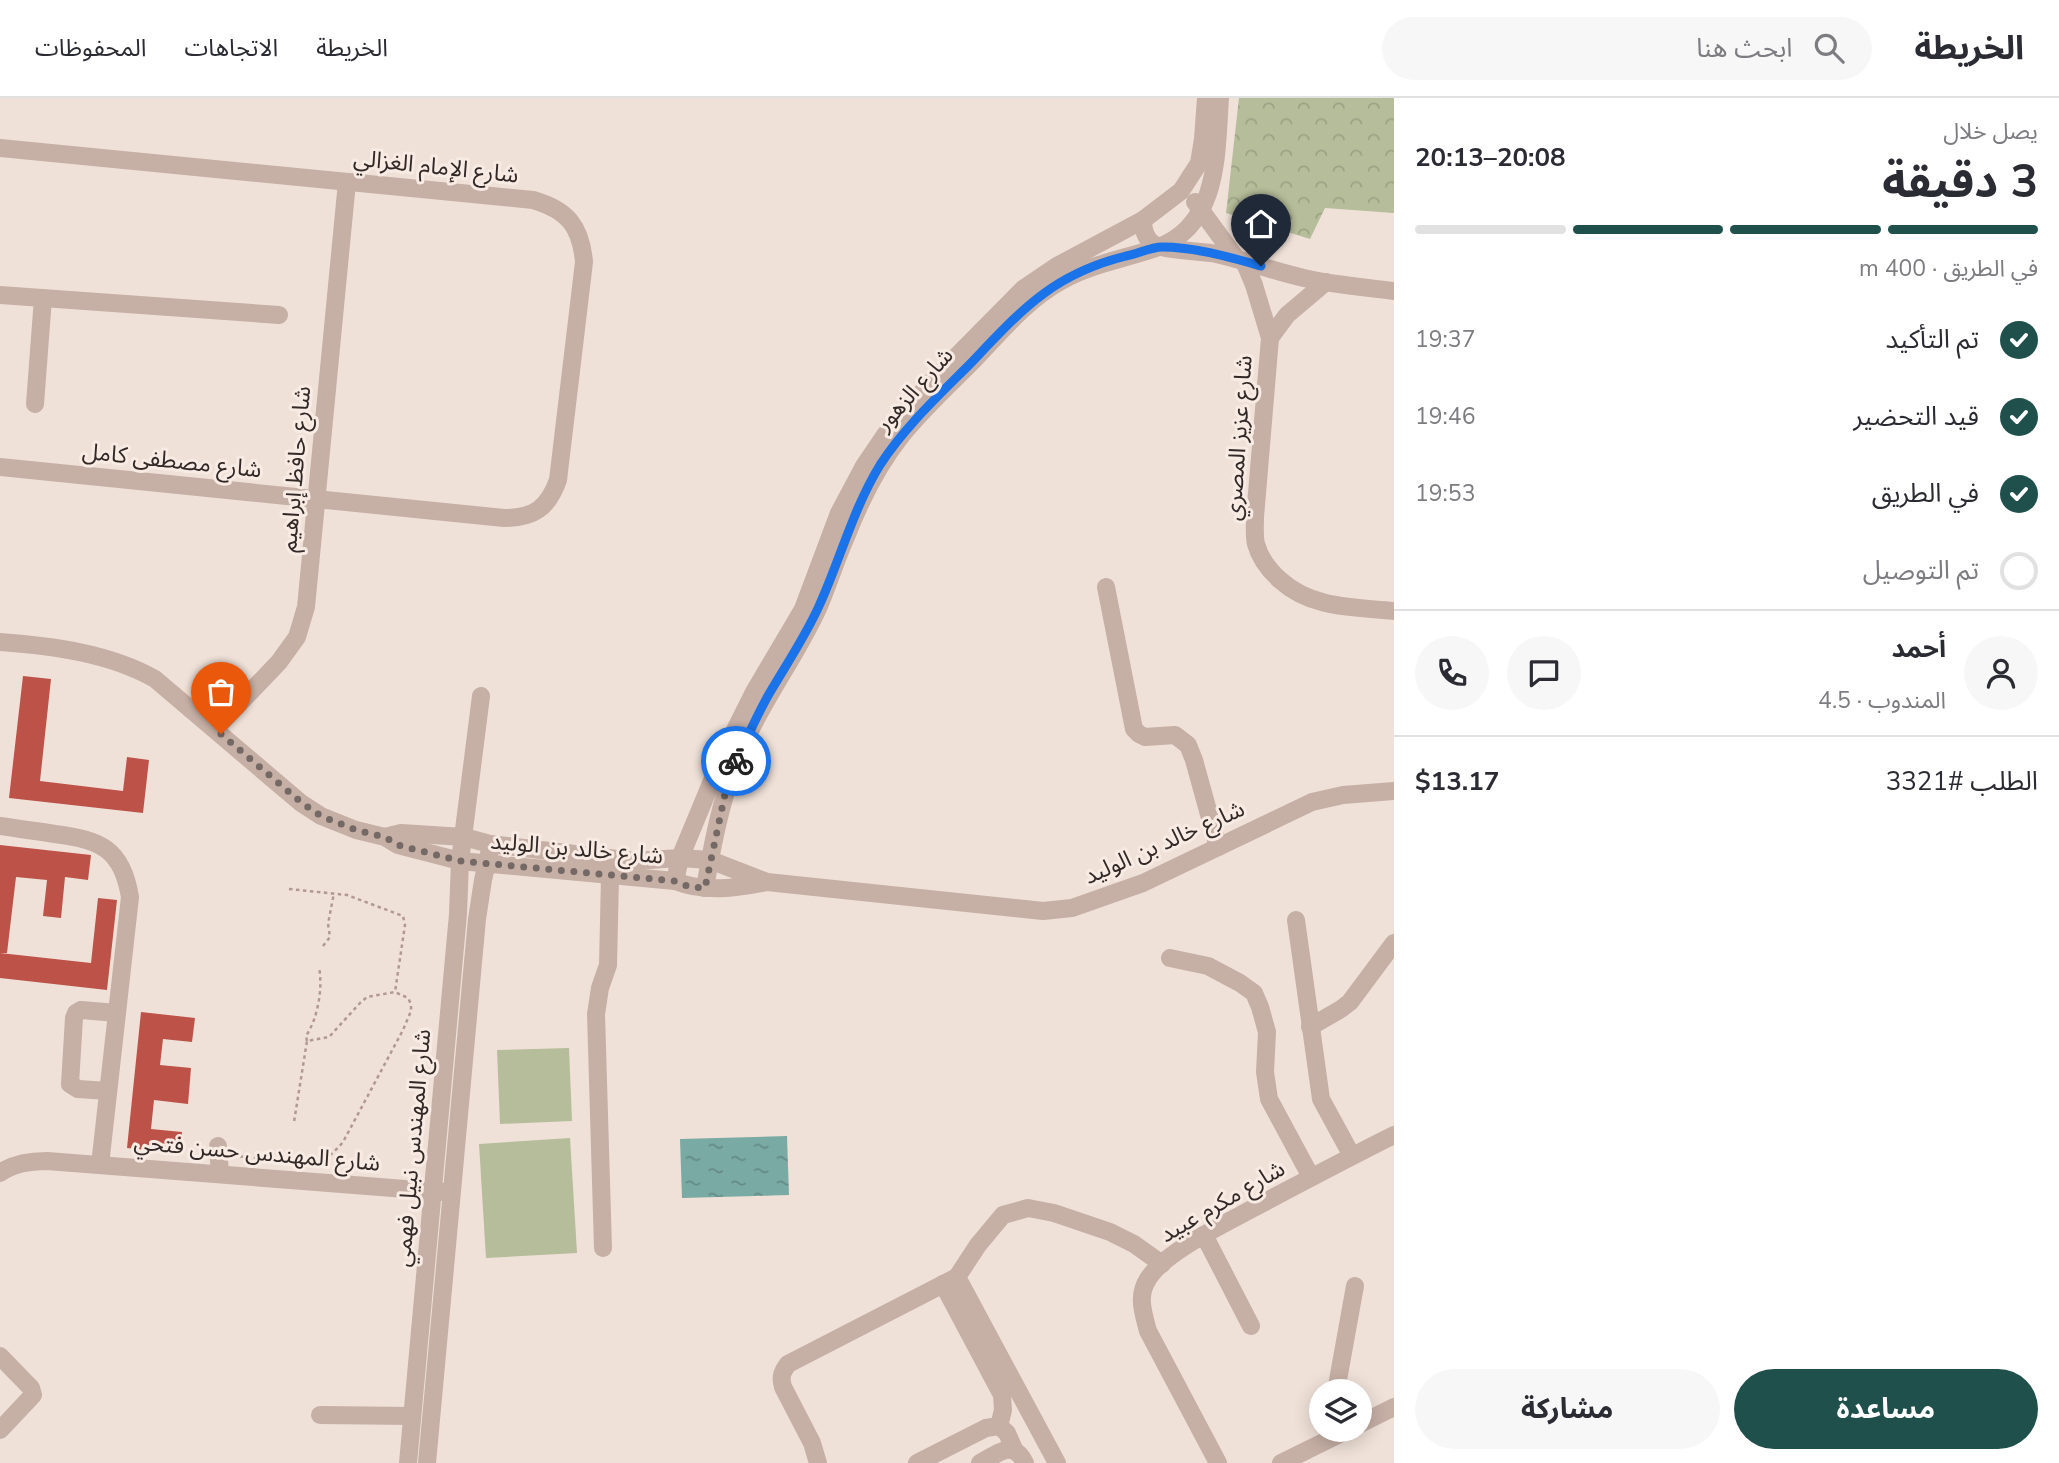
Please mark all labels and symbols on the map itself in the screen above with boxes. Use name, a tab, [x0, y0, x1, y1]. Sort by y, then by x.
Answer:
street label: شارع الإمام الغزالي	[352, 142, 520, 193]
pin	[1231, 194, 1291, 266]
street label: شارع الزهور	[868, 341, 961, 439]
street label: شارع عزيز المصري	[1217, 354, 1261, 522]
street label: شارع حافظ إبراهيم	[273, 385, 319, 553]
street label: شارع مصطفى كامل	[81, 436, 263, 486]
pin	[191, 662, 251, 734]
courier	[701, 726, 771, 796]
street label: شارع خالد بن الوليد	[1079, 793, 1250, 893]
street label: شارع خالد بن الوليد	[489, 826, 665, 872]
street label: شارع المهندس نبيل فهمي	[387, 1028, 440, 1268]
street label: شارع المهندس حسن فتحي	[132, 1126, 381, 1180]
street label: شارع مكرم عبيد	[1154, 1153, 1292, 1252]

